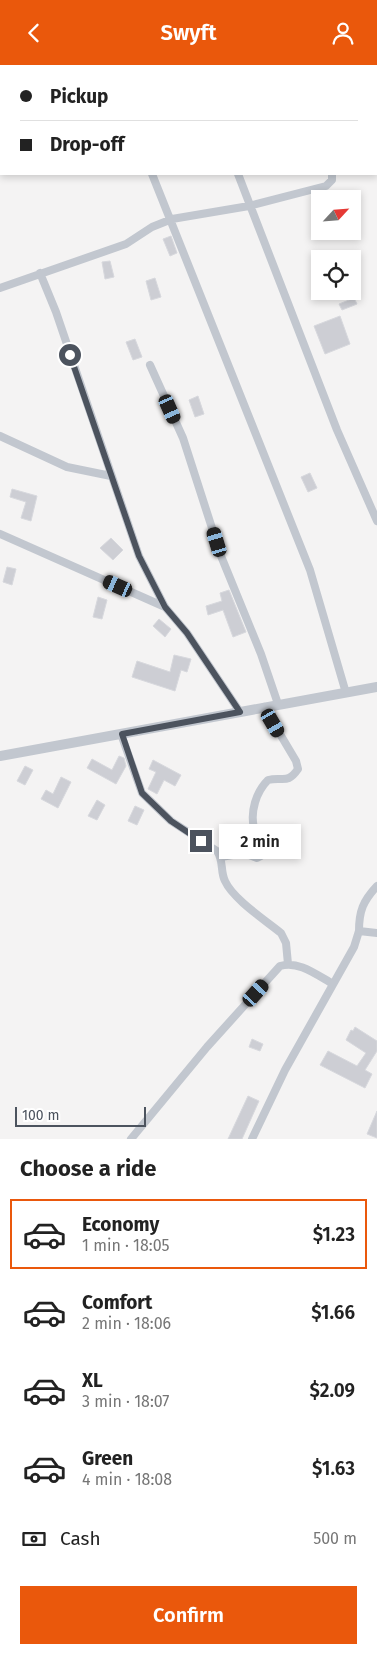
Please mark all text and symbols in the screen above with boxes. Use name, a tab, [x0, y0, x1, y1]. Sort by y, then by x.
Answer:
icon: back	[20, 19, 48, 47]
text: Swyft	[160, 19, 217, 46]
icon: person	[329, 19, 357, 47]
text: Pickup	[50, 85, 108, 108]
text: Drop-off	[50, 133, 124, 156]
north arrow	[311, 190, 361, 240]
map controls	[311, 190, 361, 300]
button: locate	[311, 250, 361, 300]
route start	[59, 344, 81, 366]
car	[157, 392, 182, 426]
car	[205, 525, 228, 559]
car	[101, 573, 134, 599]
car	[259, 706, 286, 740]
callout: 2 min	[218, 823, 301, 859]
route end	[190, 830, 212, 852]
text: 2 min	[240, 832, 280, 851]
car	[240, 977, 271, 1009]
scale bar	[15, 1104, 146, 1127]
text: 100 m	[22, 1107, 59, 1124]
text: Choose a ride	[20, 1155, 156, 1182]
icon: car	[22, 1212, 67, 1257]
text: Economy	[82, 1213, 159, 1236]
text: $1.23	[313, 1223, 355, 1246]
text: 1 min · 18:05	[82, 1236, 170, 1255]
icon: car	[22, 1290, 67, 1335]
text: Comfort	[82, 1291, 152, 1314]
text: $1.66	[311, 1301, 355, 1324]
text: 2 min · 18:06	[82, 1314, 171, 1333]
icon: car	[22, 1368, 67, 1413]
text: XL	[82, 1369, 103, 1392]
text: $2.09	[309, 1379, 355, 1402]
text: 3 min · 18:07	[82, 1392, 169, 1411]
icon: car	[22, 1446, 67, 1491]
text: Green	[82, 1447, 133, 1470]
text: $1.63	[312, 1457, 355, 1480]
text: 4 min · 18:08	[82, 1470, 172, 1489]
icon: cash	[20, 1525, 48, 1553]
text: Cash	[60, 1527, 101, 1550]
text: 500 m	[313, 1529, 357, 1548]
button: Confirm	[20, 1586, 357, 1644]

